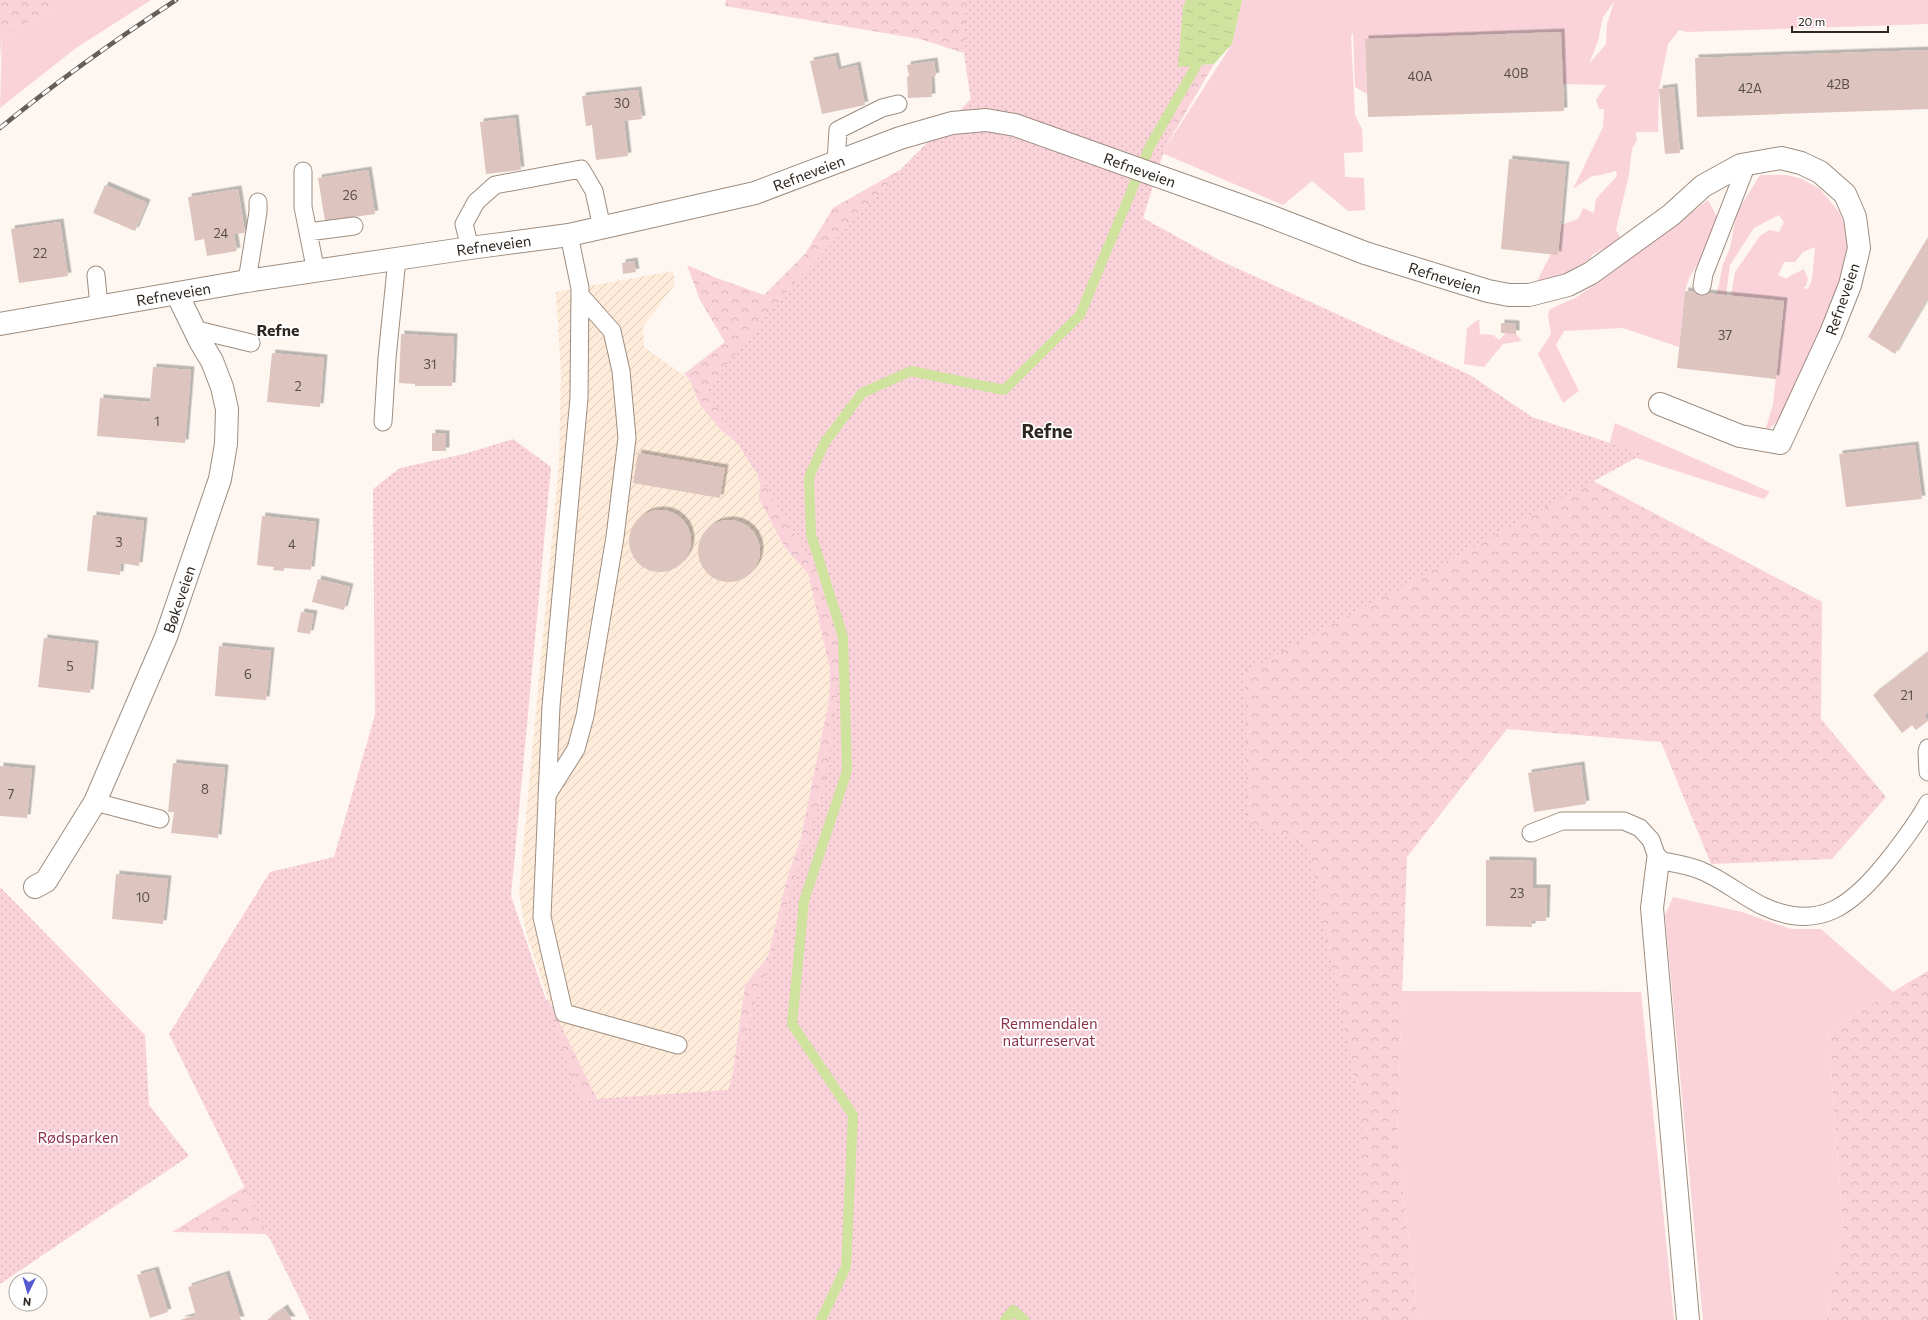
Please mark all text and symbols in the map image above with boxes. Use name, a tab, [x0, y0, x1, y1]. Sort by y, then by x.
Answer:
scale bar	[1792, 8, 1888, 34]
text: 20 m	[1798, 14, 1825, 28]
house number: 40B	[1504, 65, 1528, 81]
house number: 40A	[1408, 68, 1433, 84]
house number: 42B	[1826, 76, 1850, 92]
house number: 42A	[1738, 80, 1762, 96]
house number: 30	[614, 95, 630, 111]
street label: Refneveien	[1101, 148, 1178, 191]
street label: Refneveien	[770, 151, 847, 194]
house number: 26	[342, 187, 358, 203]
house number: 24	[214, 225, 229, 241]
street label: Refneveien	[455, 231, 532, 259]
house number: 22	[33, 245, 47, 261]
street label: Refneveien	[1406, 258, 1484, 297]
street label: Refneveien	[1821, 260, 1863, 338]
street label: Refneveien	[135, 278, 212, 309]
district label: Refne	[256, 320, 300, 339]
house number: 37	[1718, 327, 1732, 343]
house number: 31	[424, 356, 436, 372]
house number: 2	[294, 378, 302, 394]
house number: 1	[154, 413, 160, 429]
district label: Refne	[1021, 419, 1073, 442]
house number: 3	[115, 534, 123, 550]
house number: 4	[288, 536, 296, 552]
street label: Bøkeveien	[159, 563, 199, 635]
house number: 5	[66, 658, 74, 674]
house number: 6	[244, 666, 252, 682]
house number: 21	[1901, 687, 1913, 703]
house number: 8	[201, 781, 209, 797]
house number: 7	[8, 786, 15, 802]
house number: 23	[1510, 885, 1524, 901]
house number: 10	[136, 889, 150, 905]
park label: Remmendalen naturreservat	[1001, 1014, 1097, 1049]
park label: Rødsparken	[37, 1128, 119, 1146]
north arrow	[8, 1272, 48, 1312]
text: N	[22, 1296, 32, 1309]

